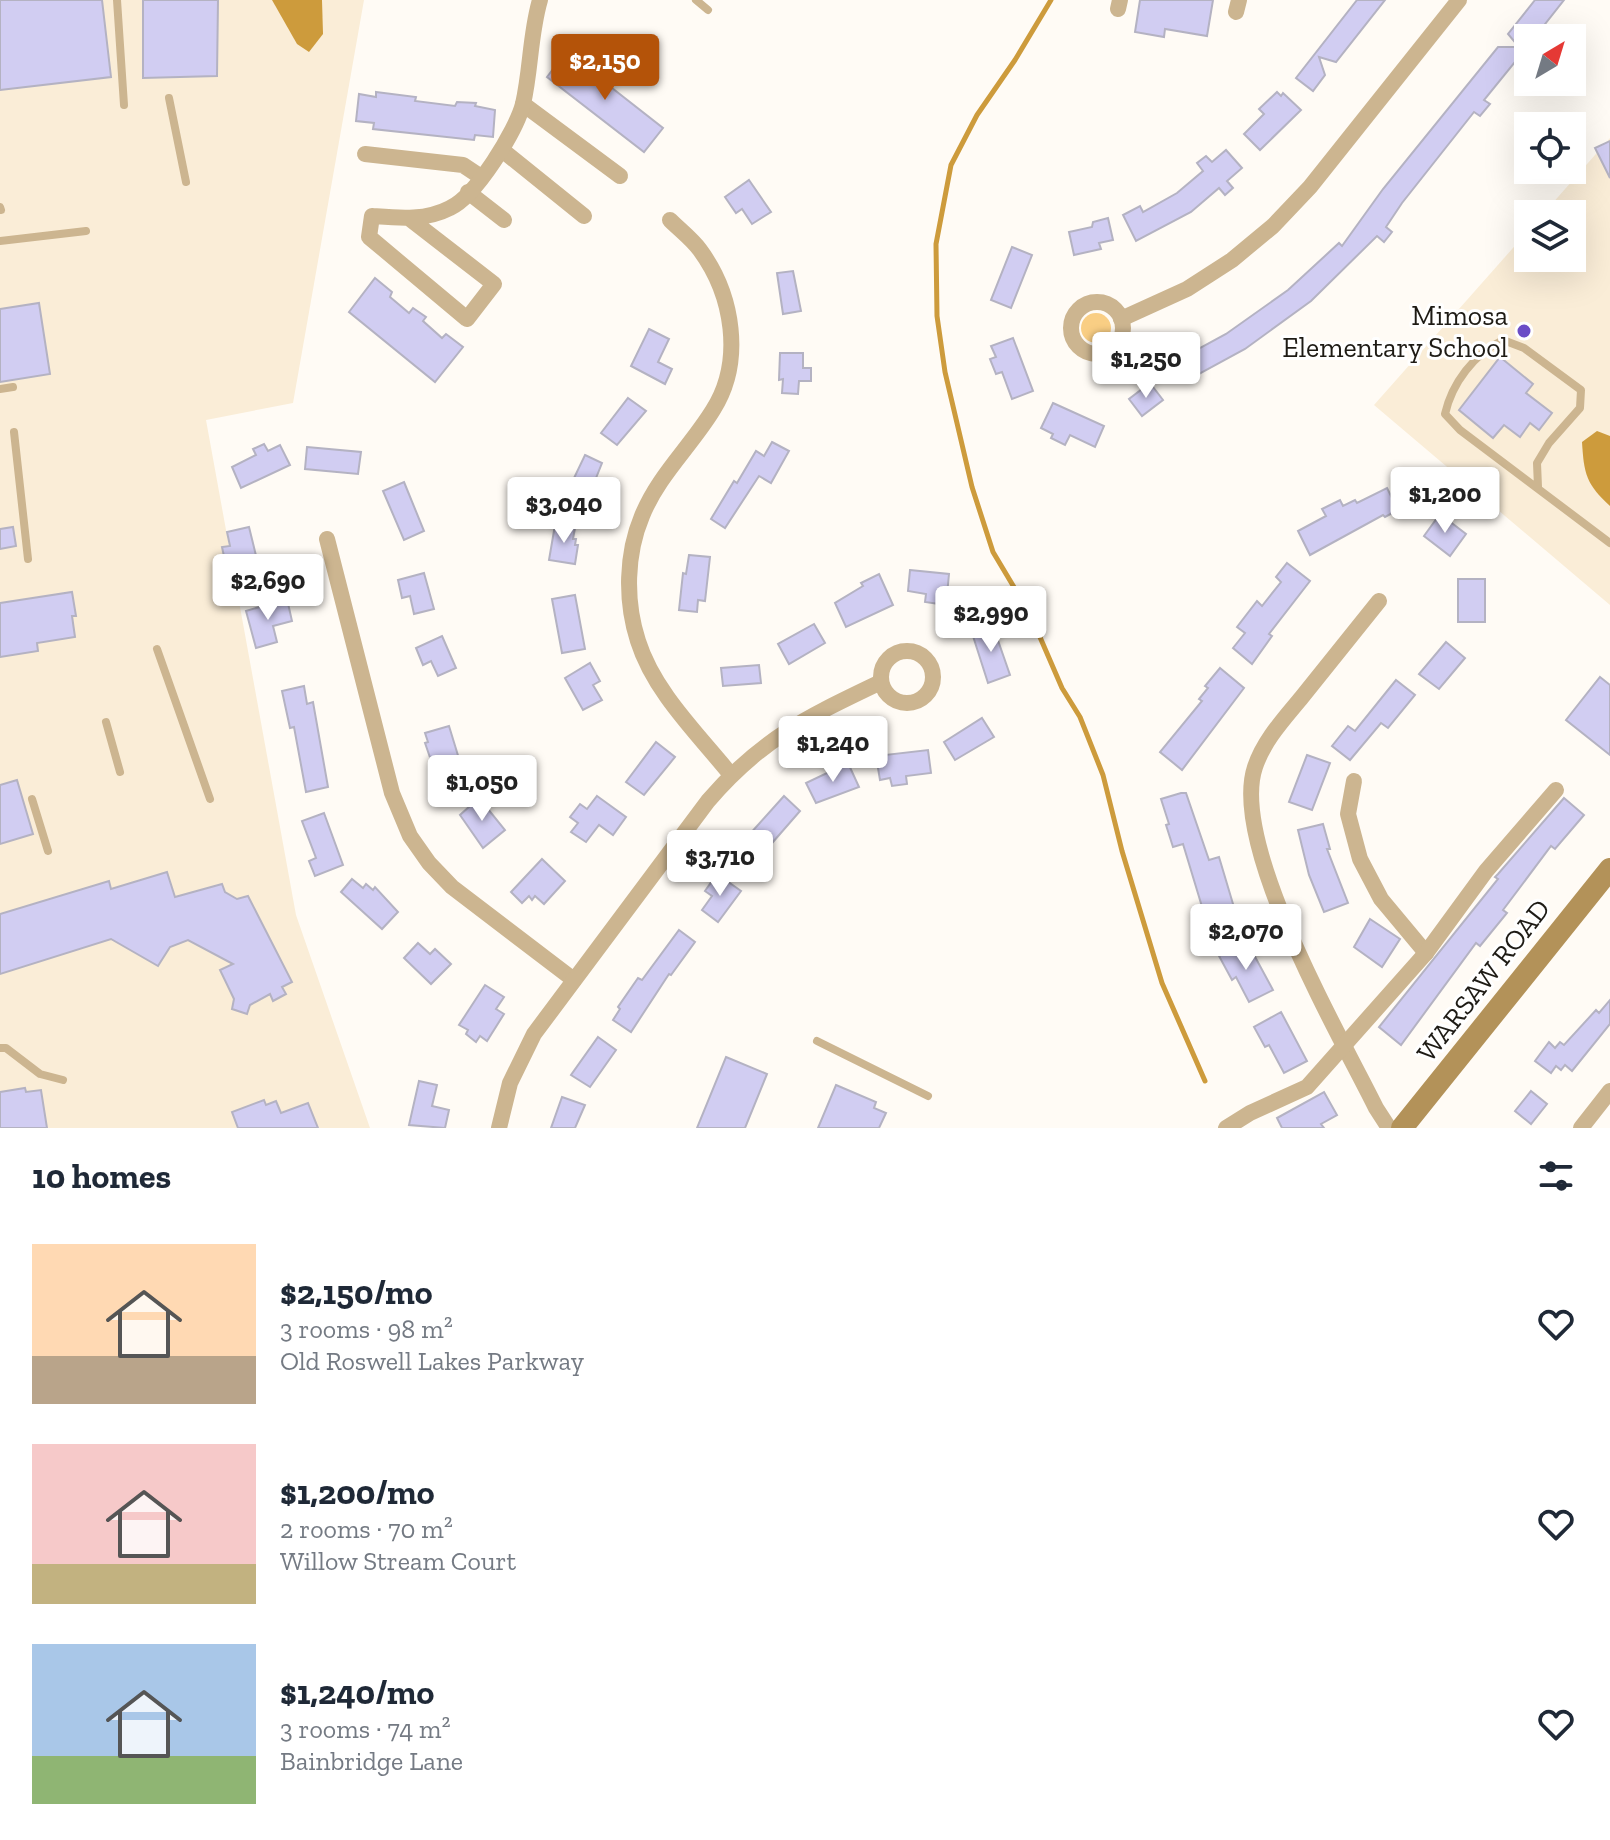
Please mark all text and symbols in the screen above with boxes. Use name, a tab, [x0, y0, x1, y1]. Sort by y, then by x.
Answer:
north arrow	[1514, 24, 1586, 96]
map controls	[1514, 24, 1586, 272]
pin: $2,150	[540, 34, 670, 102]
text: $2,150	[569, 44, 641, 76]
button: locate	[1514, 112, 1586, 184]
button: layers	[1514, 200, 1586, 272]
place label: Mimosa Elementary School	[1282, 299, 1508, 364]
marker: Mimosa Elementary School	[1515, 322, 1533, 340]
pin: $1,250	[1081, 332, 1211, 400]
text: $1,250	[1110, 342, 1182, 374]
pin: $1,200	[1380, 467, 1510, 535]
pin: $3,040	[499, 477, 629, 545]
text: $1,200	[1409, 477, 1481, 509]
text: $3,040	[525, 487, 603, 519]
pin: $2,690	[203, 554, 333, 622]
text: $2,690	[231, 564, 305, 596]
pin: $2,990	[926, 586, 1056, 654]
text: $2,990	[953, 596, 1029, 628]
pin: $1,240	[768, 716, 898, 784]
text: $1,240	[797, 726, 869, 758]
pin: $1,050	[417, 755, 547, 823]
text: $1,050	[446, 765, 518, 797]
pin: $3,710	[655, 830, 785, 898]
text: $3,710	[685, 840, 755, 872]
street label: WARSAW ROAD	[1410, 893, 1557, 1068]
pin: $2,070	[1181, 904, 1311, 972]
text: $2,070	[1208, 914, 1284, 946]
icon: filters	[1534, 1154, 1578, 1198]
text: 10 homes	[32, 1156, 171, 1197]
text: $2,150/mo	[280, 1272, 433, 1313]
icon: home	[96, 1276, 192, 1372]
icon: heart	[1534, 1302, 1578, 1346]
text: 3 rooms · 98 m²	[280, 1313, 453, 1345]
text: Old Roswell Lakes Parkway	[280, 1345, 584, 1377]
text: $1,200/mo	[280, 1472, 434, 1513]
icon: home	[96, 1476, 192, 1572]
icon: heart	[1534, 1502, 1578, 1546]
text: 2 rooms · 70 m²	[280, 1513, 453, 1545]
text: Willow Stream Court	[280, 1545, 516, 1577]
text: $1,240/mo	[280, 1672, 434, 1713]
icon: home	[96, 1676, 192, 1772]
icon: heart	[1534, 1702, 1578, 1746]
text: 3 rooms · 74 m²	[280, 1713, 451, 1745]
text: Bainbridge Lane	[280, 1745, 463, 1777]

